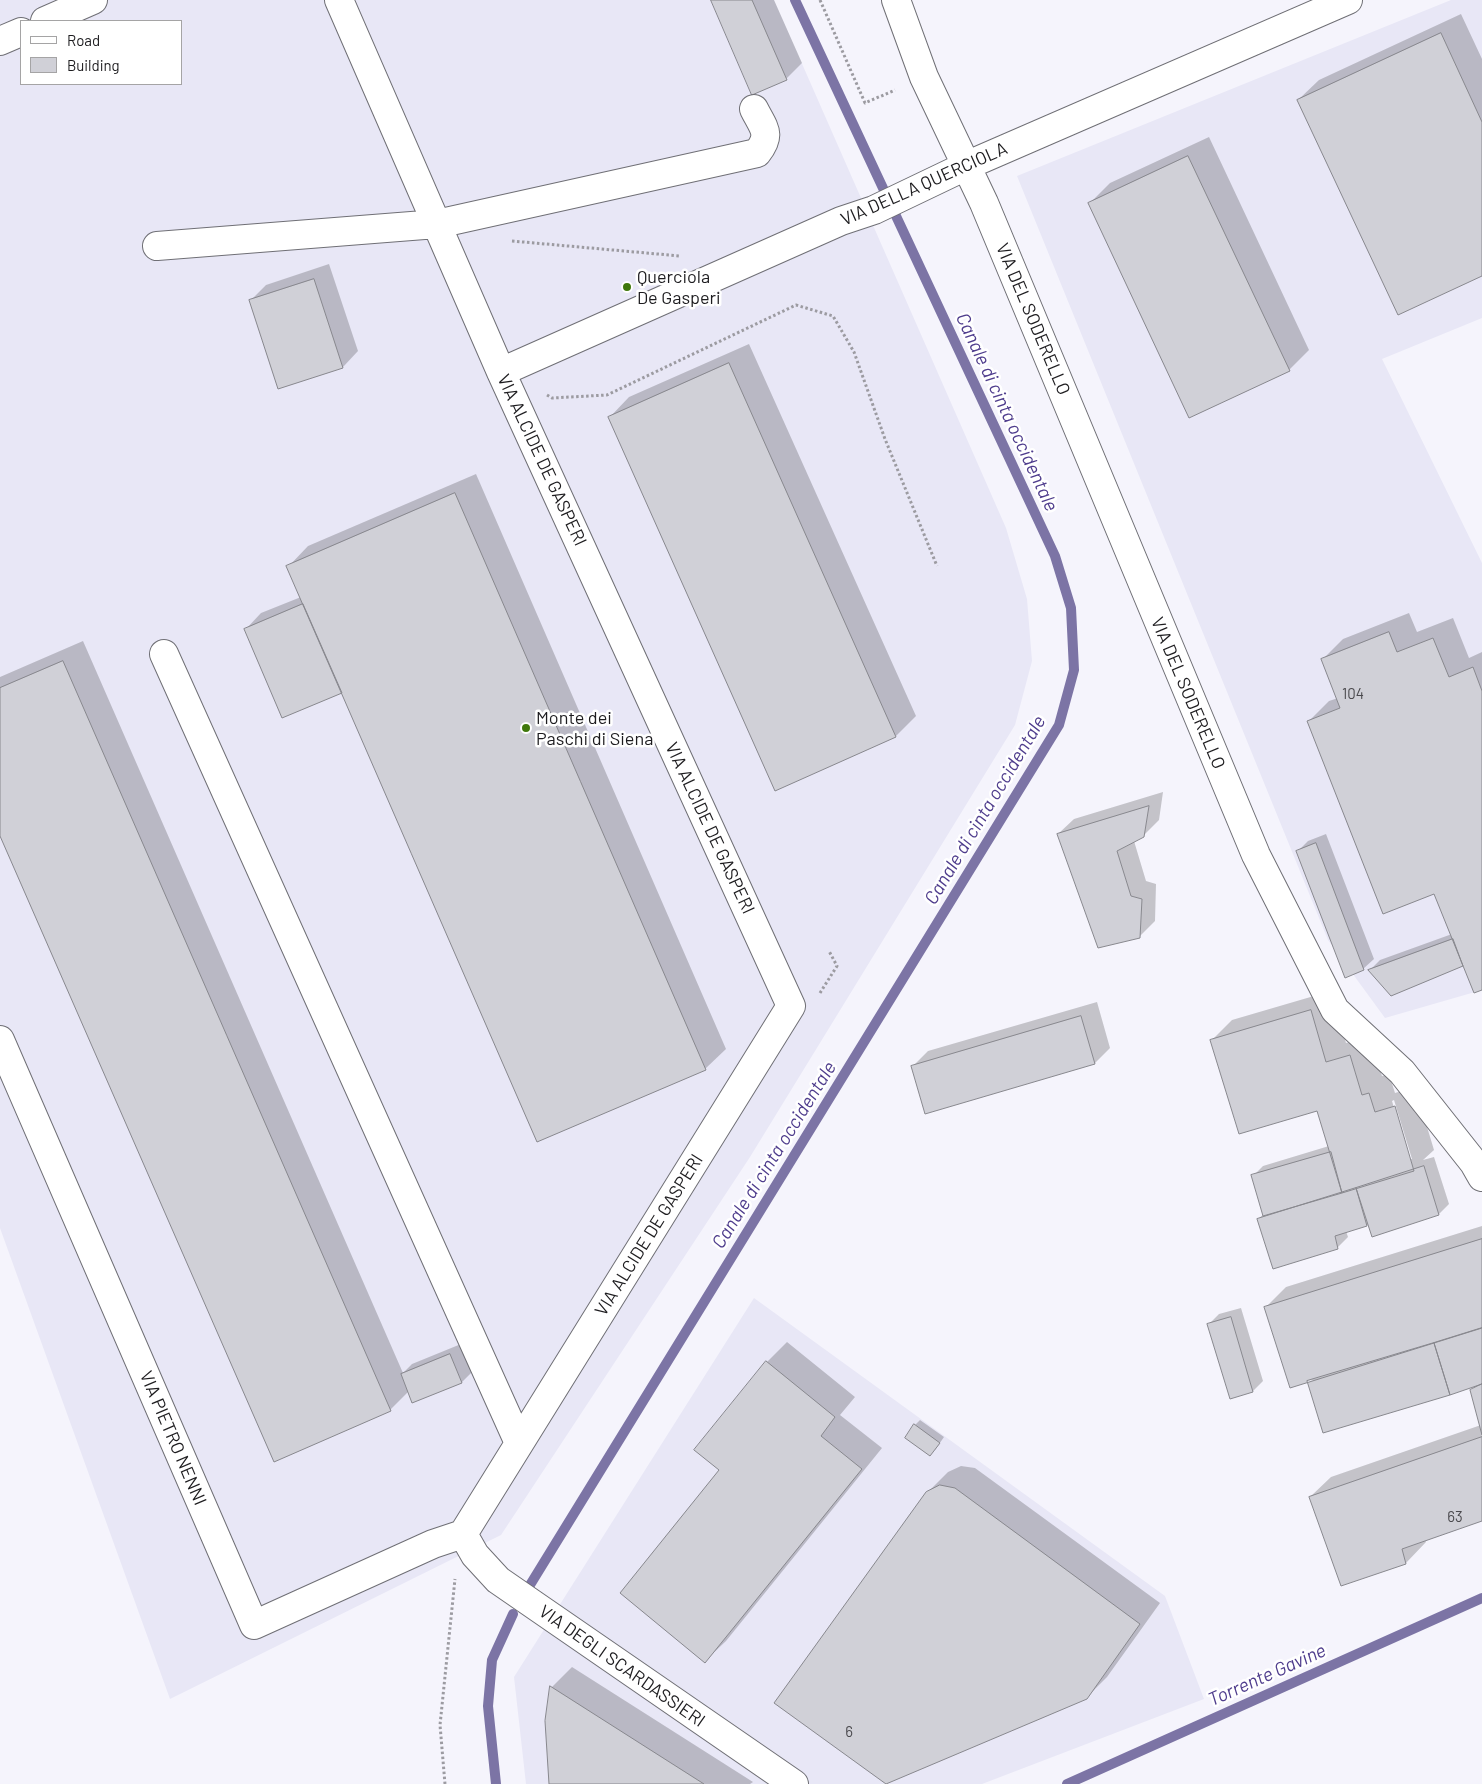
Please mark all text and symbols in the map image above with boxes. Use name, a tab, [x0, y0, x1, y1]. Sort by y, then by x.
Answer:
legend	[20, 20, 182, 85]
text: Road	[67, 31, 100, 49]
text: Building	[67, 56, 120, 74]
street label: VIA DELLA QUERCIOLA	[837, 137, 1011, 231]
street label: VIA DEL SODERELLO	[991, 240, 1075, 398]
place label: Querciola De Gasperi	[637, 266, 721, 308]
marker: Querciola De Gasperi	[621, 281, 633, 293]
water label: Canale di cinta occidentale	[951, 309, 1063, 515]
street label: VIA ALCIDE DE GASPERI	[493, 371, 591, 549]
street label: VIA DEL SODERELLO	[1146, 614, 1230, 772]
house number: 104	[1342, 685, 1364, 703]
place label: Monte dei Paschi di Siena	[536, 707, 653, 750]
water label: Canale di cinta occidentale	[920, 711, 1050, 909]
marker: Monte dei Paschi di Siena	[520, 722, 532, 734]
street label: VIA ALCIDE DE GASPERI	[661, 739, 759, 917]
water label: Canale di cinta occidentale	[707, 1057, 841, 1253]
street label: VIA ALCIDE DE GASPERI	[590, 1150, 708, 1320]
street label: VIA PIETRO NENNI	[135, 1368, 211, 1508]
house number: 63	[1447, 1508, 1463, 1526]
street label: VIA DEGLI SCARDASSIERI	[535, 1600, 709, 1732]
water label: Torrente Gavine	[1205, 1639, 1329, 1711]
house number: 6	[845, 1723, 853, 1741]

